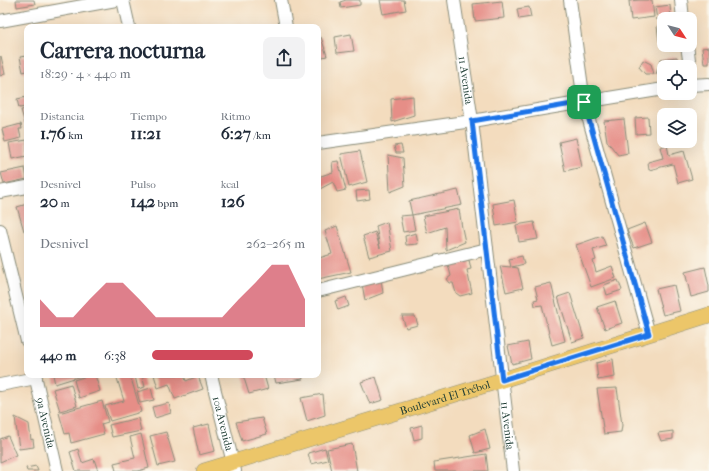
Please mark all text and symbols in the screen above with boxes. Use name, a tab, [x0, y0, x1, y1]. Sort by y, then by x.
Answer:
north arrow	[657, 12, 697, 52]
map controls	[657, 12, 697, 148]
button: share	[263, 37, 305, 79]
text: Carrera nocturna	[40, 38, 205, 64]
street label: 11 Avenida	[455, 55, 476, 106]
button: locate	[657, 60, 697, 100]
text: 18:29 · 4 × 440 m	[40, 66, 131, 81]
pin	[567, 85, 601, 119]
icon: arrive	[573, 91, 595, 113]
button: layers	[657, 108, 697, 148]
text: Distancia	[40, 110, 84, 123]
text: Tiempo	[130, 110, 167, 123]
text: Ritmo	[221, 110, 250, 123]
text: 1.76	[40, 123, 66, 143]
text: 11:21	[130, 123, 161, 143]
text: 6:27	[221, 123, 251, 143]
text: km	[66, 129, 83, 142]
text: /km	[251, 129, 271, 142]
text: Desnivel	[40, 178, 81, 191]
text: Pulso	[130, 178, 156, 191]
text: kcal	[221, 178, 239, 191]
text: 20	[40, 191, 58, 211]
text: 142	[130, 191, 155, 211]
text: 126	[221, 191, 245, 211]
text: m	[58, 197, 70, 210]
text: bpm	[155, 197, 178, 210]
text: Desnivel	[40, 236, 89, 251]
text: 262–265 m	[246, 236, 305, 251]
text: 440 m	[40, 348, 76, 363]
text: 6:38	[104, 348, 126, 363]
street label: Boulevard El Trébol	[398, 378, 492, 418]
street label: 10a Avenida	[210, 395, 236, 453]
street label: 9a Avenida	[33, 396, 58, 450]
street label: 11 Avenida	[498, 401, 517, 451]

